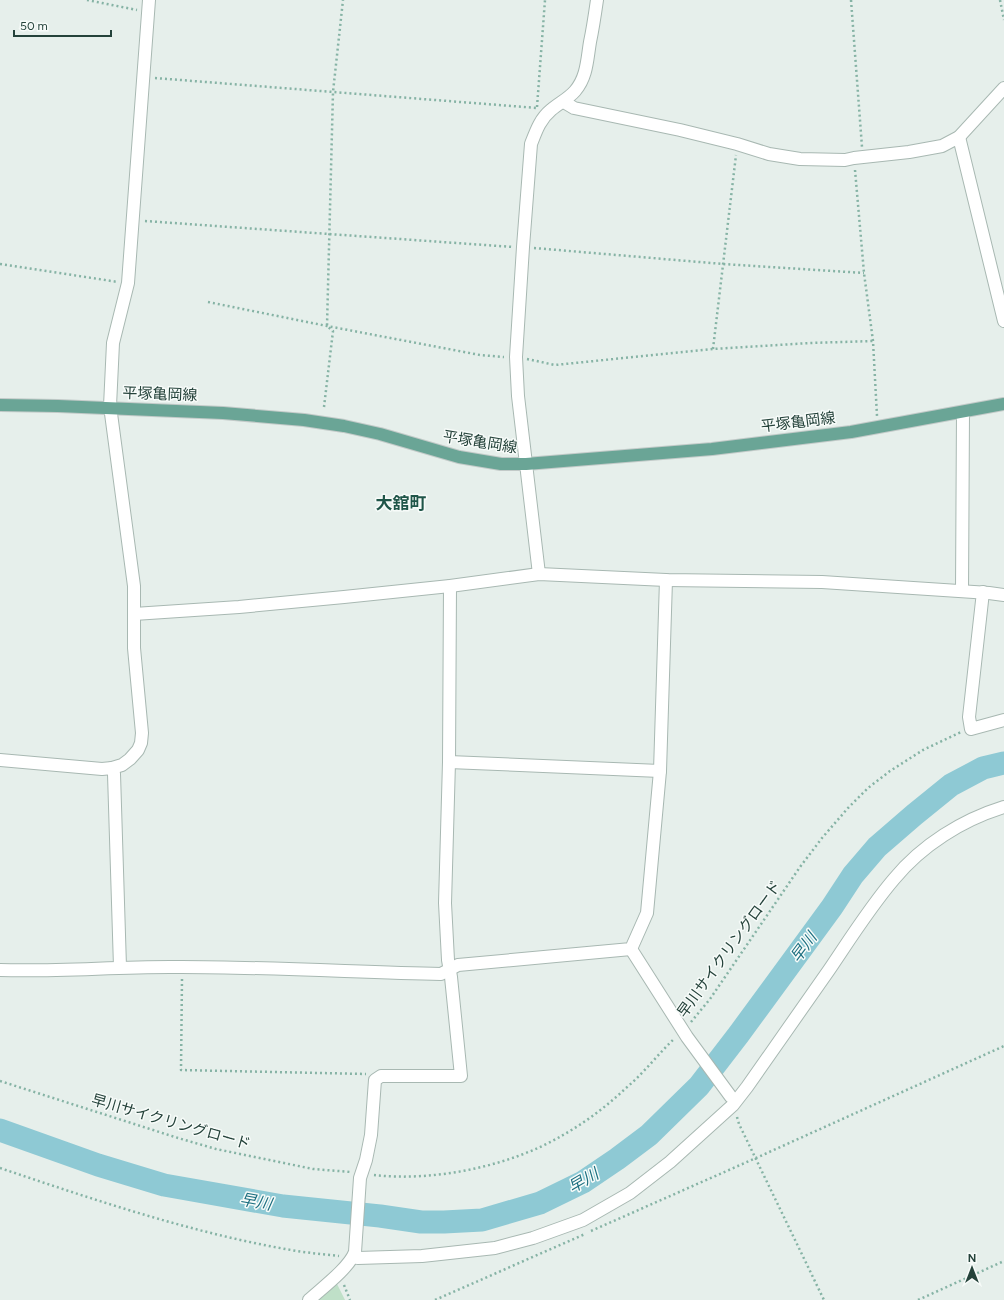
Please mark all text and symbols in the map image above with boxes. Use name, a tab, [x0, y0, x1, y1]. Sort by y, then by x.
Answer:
scale bar	[14, 12, 111, 38]
text: 50 m	[20, 19, 48, 33]
street label: 平塚亀岡線	[122, 384, 198, 404]
street label: 平塚亀岡線	[760, 408, 836, 436]
street label: 平塚亀岡線	[442, 427, 518, 457]
district label: 大舘町	[376, 493, 427, 513]
street label: 早川サイクリングロード	[673, 877, 785, 1021]
water label: 早川	[786, 927, 822, 966]
street label: 早川サイクリングロード	[89, 1091, 253, 1153]
water label: 早川	[565, 1163, 604, 1197]
water label: 早川	[238, 1189, 275, 1214]
north arrow	[952, 1248, 992, 1288]
text: N	[968, 1252, 976, 1265]

